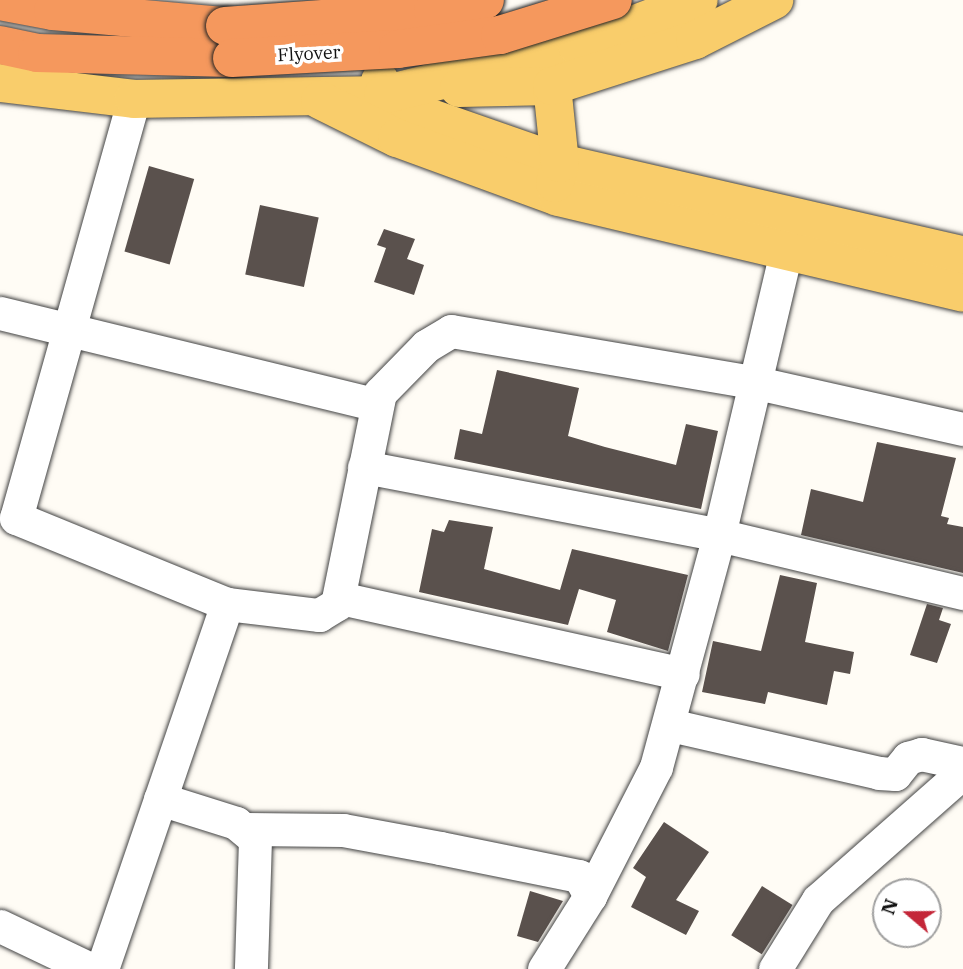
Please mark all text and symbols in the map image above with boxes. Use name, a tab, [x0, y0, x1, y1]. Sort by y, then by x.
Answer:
street label: Flyover	[277, 42, 341, 66]
north arrow	[872, 878, 942, 948]
text: N	[875, 895, 903, 918]

